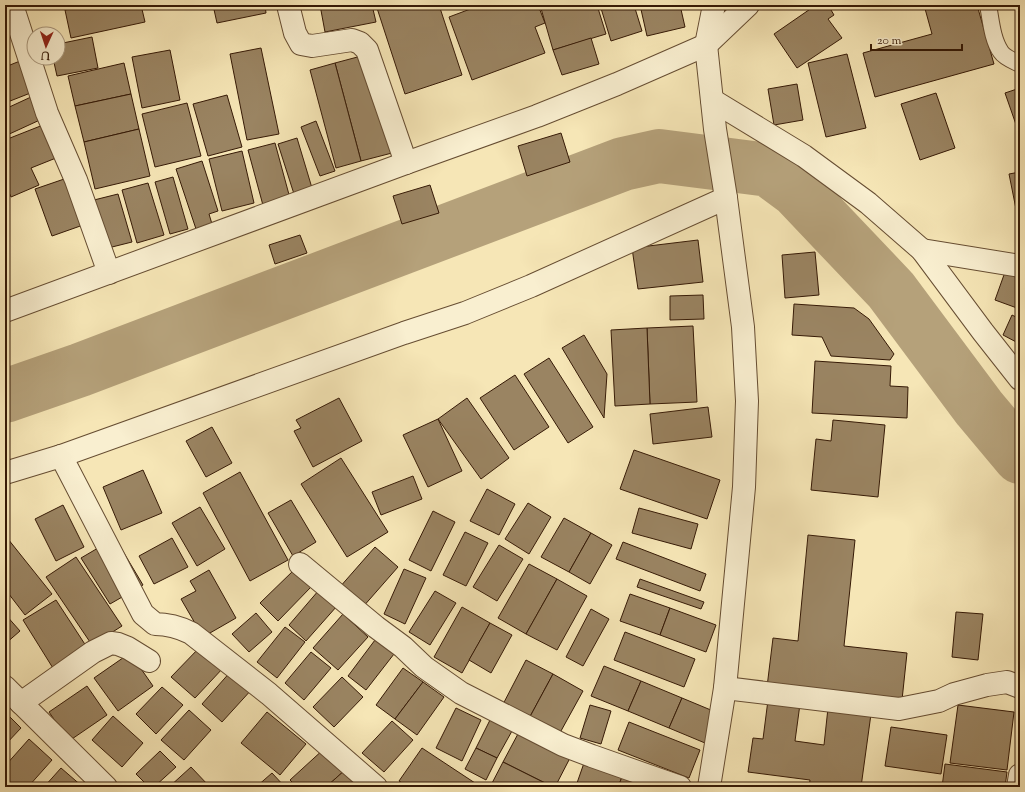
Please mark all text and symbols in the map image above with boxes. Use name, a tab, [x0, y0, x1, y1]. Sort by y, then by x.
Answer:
north arrow	[26, 26, 66, 66]
scale bar	[871, 26, 962, 52]
text: 20 m	[877, 32, 902, 50]
text: U	[41, 47, 51, 63]

